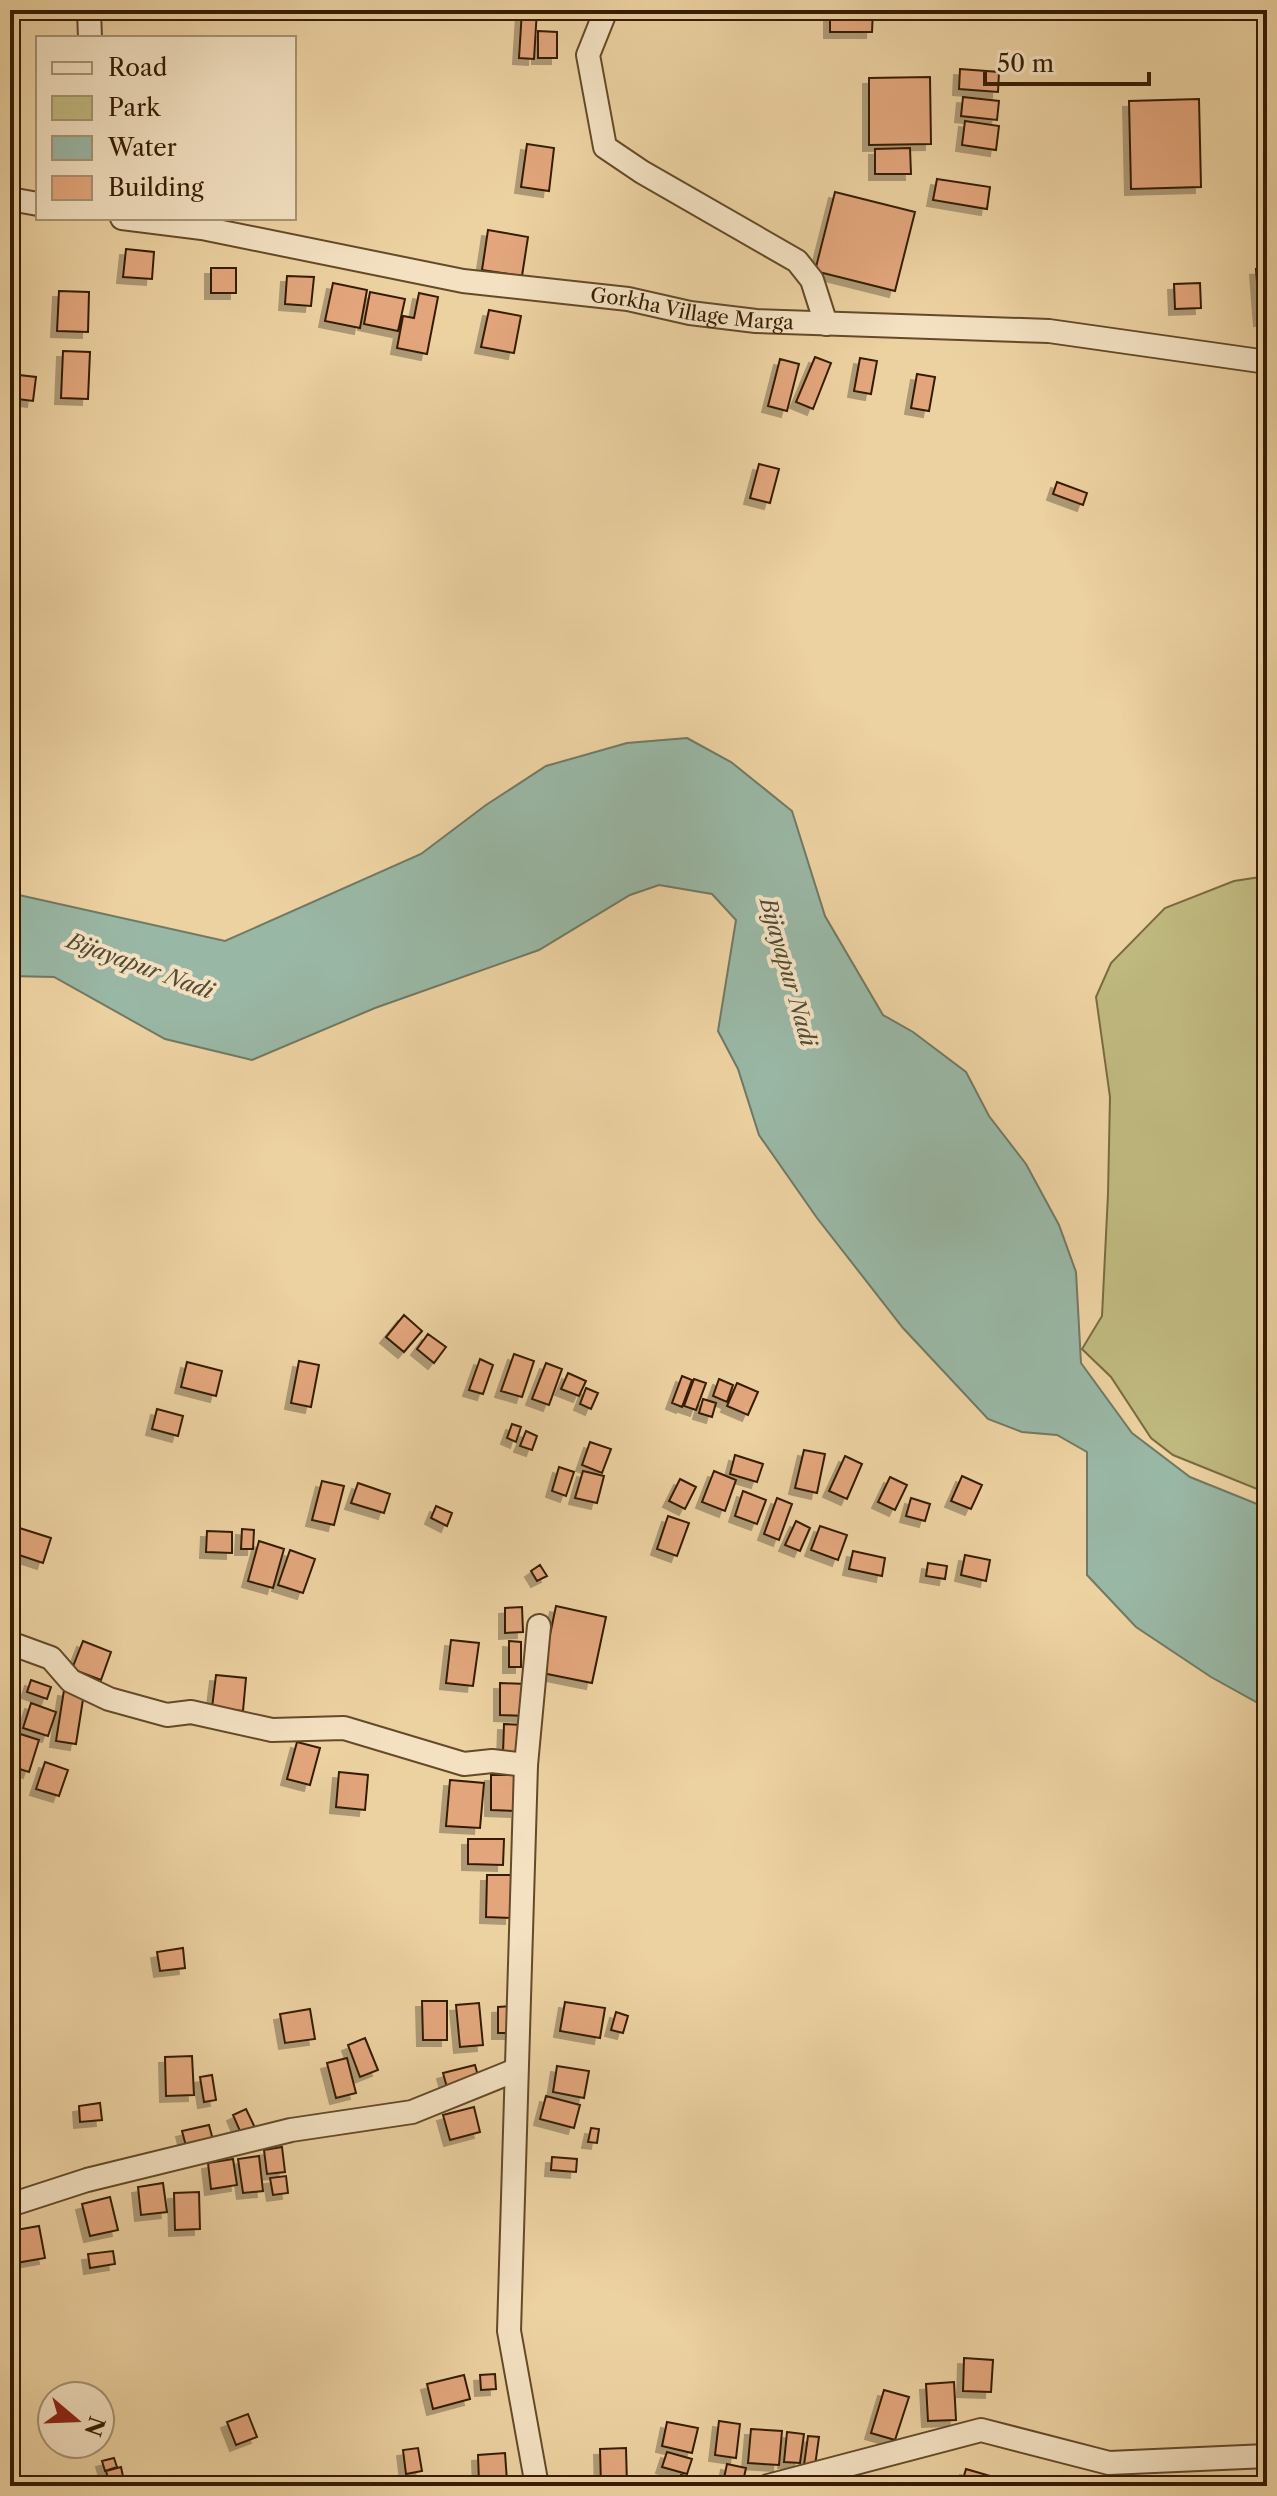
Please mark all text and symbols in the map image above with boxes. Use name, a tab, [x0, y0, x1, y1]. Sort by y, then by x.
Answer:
legend	[36, 36, 296, 220]
scale bar	[985, 36, 1149, 86]
text: 50 m	[997, 49, 1054, 78]
text: Road	[108, 53, 168, 82]
text: Park	[108, 93, 161, 122]
text: Water	[107, 133, 177, 162]
text: Building	[108, 173, 204, 202]
street label: Gorkha Village Marga	[589, 283, 795, 334]
water label: Bijayapur Nadi	[753, 893, 822, 1051]
water label: Bijayapur Nadi	[61, 926, 218, 1005]
north arrow	[36, 2380, 116, 2460]
text: N	[79, 2413, 110, 2440]

